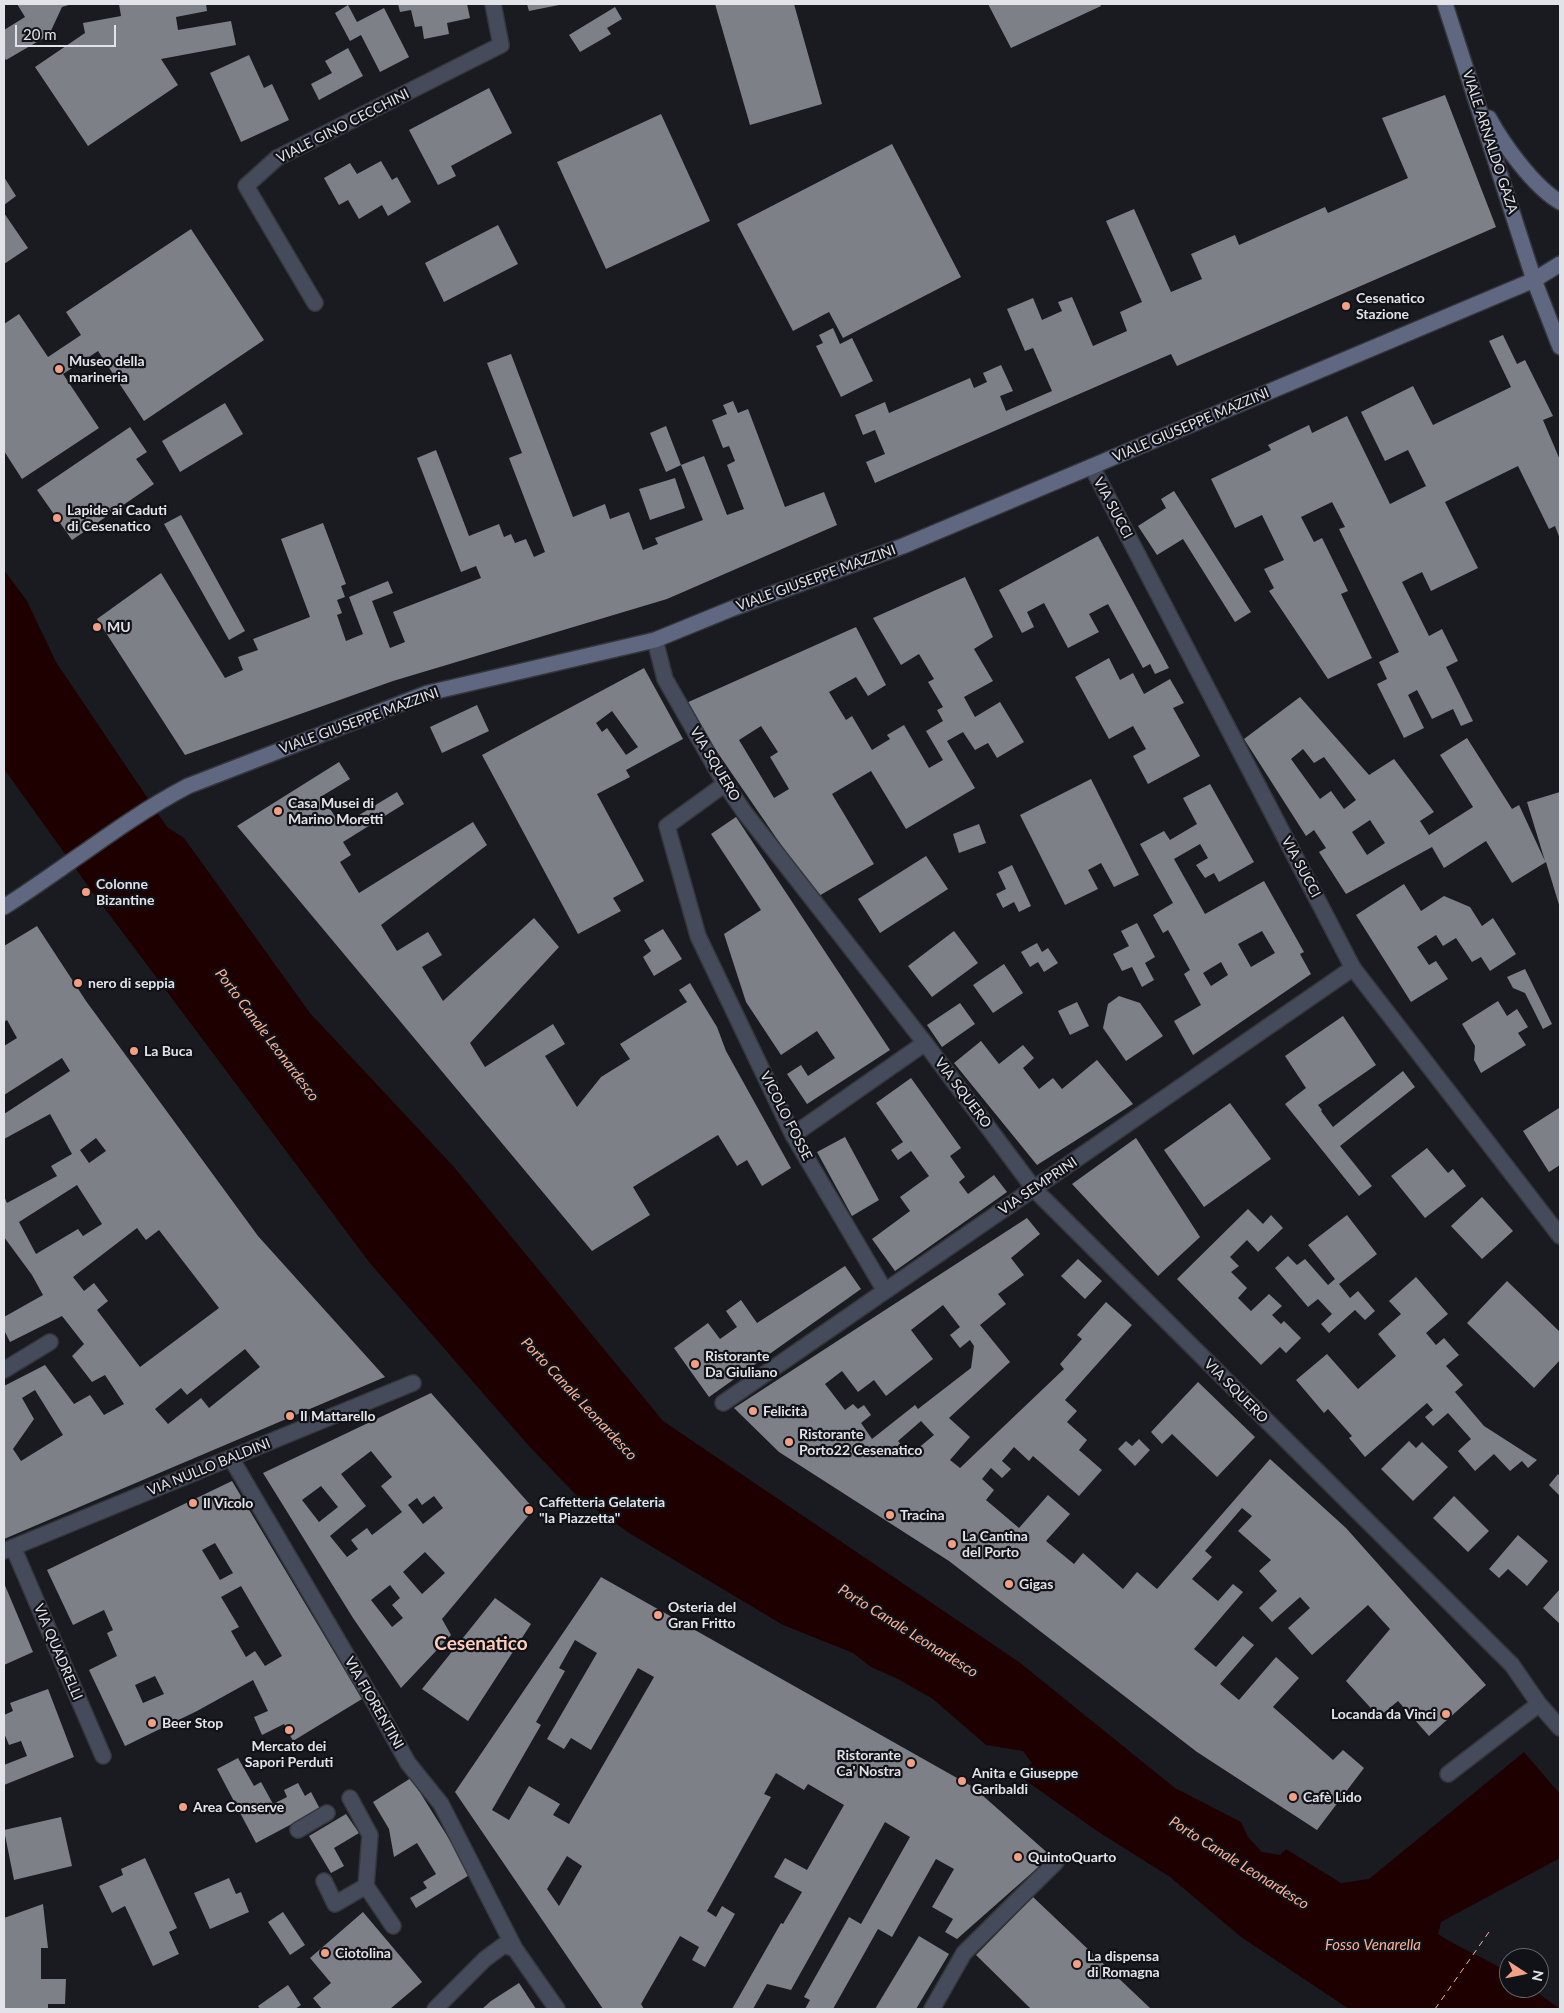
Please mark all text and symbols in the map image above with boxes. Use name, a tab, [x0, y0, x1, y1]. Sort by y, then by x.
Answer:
scale bar	[18, 15, 119, 47]
text: 20 m	[23, 25, 57, 43]
street label: VIALE ARNALDO GAZA	[1459, 68, 1521, 216]
street label: VIALE GINO CECCHINI	[274, 85, 412, 167]
place label: Cesenatico Stazione	[1356, 290, 1425, 322]
marker: Cesenatico Stazione	[1340, 300, 1352, 312]
place label: Museo della marineria	[69, 353, 145, 386]
marker: Museo della marineria	[53, 363, 65, 375]
street label: VIALE GIUSEPPE MAZZINI	[1110, 384, 1272, 466]
street label: VIA SUCCI	[1090, 475, 1136, 541]
place label: Lapide ai Caduti di Cesenatico	[67, 502, 167, 534]
marker: Lapide ai Caduti di Cesenatico	[51, 512, 63, 524]
street label: VIALE GIUSEPPE MAZZINI	[734, 541, 898, 615]
place label: MU	[107, 619, 131, 635]
marker: MU	[91, 621, 103, 633]
street label: VIALE GIUSEPPE MAZZINI	[277, 684, 441, 758]
street label: VIA SQUERO	[686, 724, 744, 804]
place label: Casa Musei di Marino Moretti	[288, 795, 383, 828]
marker: Casa Musei di Marino Moretti	[272, 805, 284, 817]
street label: VIA SUCCI	[1278, 834, 1324, 900]
place label: Colonne Bizantine	[96, 876, 154, 909]
marker: Colonne Bizantine	[80, 886, 92, 898]
water label: Porto Canale Leonardesco	[211, 965, 323, 1105]
place label: nero di seppia	[88, 975, 175, 991]
marker: nero di seppia	[72, 977, 84, 989]
place label: La Buca	[144, 1043, 193, 1059]
marker: La Buca	[128, 1045, 140, 1057]
street label: VIA SQUERO	[931, 1055, 995, 1131]
street label: VICOLO FOSSE	[756, 1069, 816, 1163]
street label: VIA SEMPRINI	[996, 1154, 1080, 1218]
water label: Porto Canale Leonardesco	[517, 1334, 641, 1464]
place label: Ristorante Da Giuliano	[705, 1348, 778, 1380]
street label: VIA SQUERO	[1201, 1356, 1271, 1426]
marker: Ristorante Da Giuliano	[689, 1358, 701, 1370]
place label: Felicità	[763, 1403, 807, 1419]
marker: Felicità	[747, 1405, 759, 1417]
place label: Il Mattarello	[300, 1408, 375, 1424]
marker: Il Mattarello	[284, 1410, 296, 1422]
place label: Ristorante Porto22 Cesenatico	[799, 1426, 922, 1458]
street label: VIA NULLO BALDINI	[145, 1435, 273, 1499]
marker: Ristorante Porto22 Cesenatico	[783, 1436, 795, 1448]
place label: Caffetteria Gelateria "la Piazzetta"	[539, 1494, 665, 1526]
place label: Il Vicolo	[203, 1495, 253, 1511]
marker: Il Vicolo	[187, 1497, 199, 1509]
marker: Caffetteria Gelateria "la Piazzetta"	[523, 1504, 535, 1516]
place label: Tracina	[900, 1507, 945, 1523]
marker: Tracina	[884, 1509, 896, 1521]
place label: La Cantina del Porto	[962, 1528, 1028, 1560]
marker: La Cantina del Porto	[946, 1538, 958, 1550]
place label: Gigas	[1019, 1576, 1053, 1592]
marker: Gigas	[1003, 1578, 1015, 1590]
water label: Porto Canale Leonardesco	[835, 1581, 981, 1681]
place label: Osteria del Gran Fritto	[668, 1599, 736, 1631]
street label: VIA QUADRELLI	[30, 1601, 86, 1703]
marker: Osteria del Gran Fritto	[652, 1609, 664, 1621]
district label: Cesenatico	[434, 1633, 528, 1655]
street label: VIA FIORENTINI	[341, 1654, 407, 1752]
place label: Locanda da Vinci	[1331, 1706, 1436, 1722]
marker: Locanda da Vinci	[1440, 1708, 1452, 1720]
place label: Beer Stop	[162, 1715, 223, 1731]
marker: Beer Stop	[146, 1717, 158, 1729]
marker: Mercato dei Sapori Perduti	[283, 1724, 295, 1736]
place label: Mercato dei Sapori Perduti	[245, 1738, 333, 1770]
place label: Ristorante Ca' Nostra	[836, 1747, 901, 1780]
marker: Ristorante Ca' Nostra	[905, 1757, 917, 1769]
place label: Anita e Giuseppe Garibaldi	[972, 1765, 1078, 1798]
marker: Anita e Giuseppe Garibaldi	[956, 1775, 968, 1787]
place label: Cafè Lido	[1303, 1789, 1362, 1805]
marker: Cafè Lido	[1287, 1791, 1299, 1803]
place label: Area Conserve	[193, 1799, 284, 1815]
marker: Area Conserve	[177, 1801, 189, 1813]
water label: Porto Canale Leonardesco	[1166, 1813, 1312, 1913]
place label: QuintoQuarto	[1028, 1849, 1116, 1865]
marker: QuintoQuarto	[1012, 1851, 1024, 1863]
water label: Fosso Venarella	[1325, 1936, 1421, 1954]
place label: Ciotolina	[335, 1945, 391, 1961]
marker: Ciotolina	[319, 1947, 331, 1959]
place label: La dispensa di Romagna	[1087, 1948, 1160, 1980]
north arrow	[1499, 1948, 1549, 1998]
marker: La dispensa di Romagna	[1071, 1958, 1083, 1970]
text: N	[1529, 1969, 1548, 1983]

